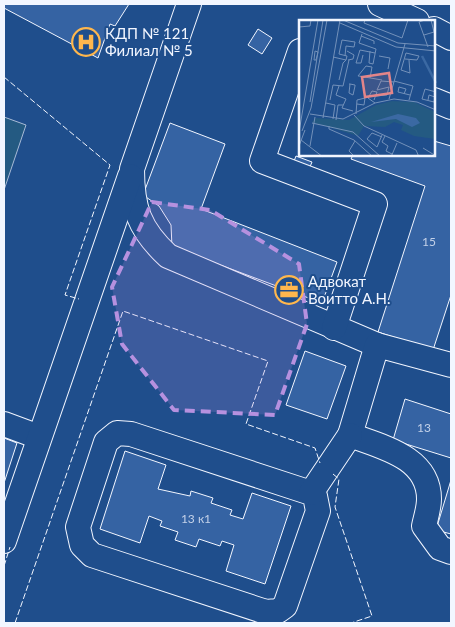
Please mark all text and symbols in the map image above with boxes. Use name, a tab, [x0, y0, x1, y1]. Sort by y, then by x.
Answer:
inset map	[299, 20, 435, 156]
place label: КДП № 121 Филиал № 5	[105, 24, 193, 59]
hospital icon: КДП № 121 Филиал № 5	[71, 27, 101, 57]
house number: 15	[422, 234, 436, 249]
place label: Адвокат Воитто А.Н.	[308, 272, 391, 307]
office icon: Адвокат Воитто А.Н.	[274, 275, 304, 305]
house number: 13	[417, 420, 431, 435]
house number: 13 к1	[181, 511, 211, 526]

